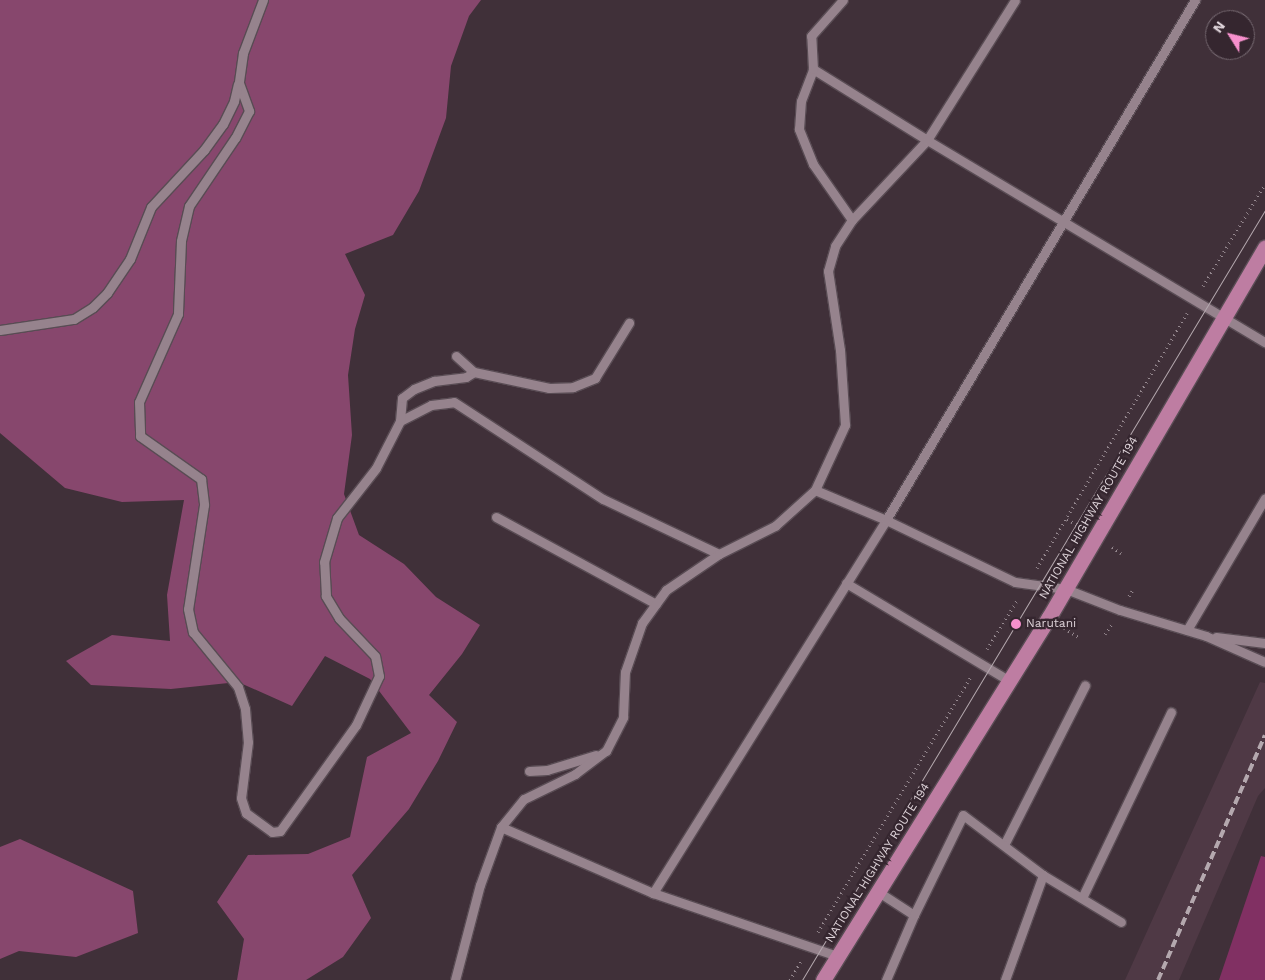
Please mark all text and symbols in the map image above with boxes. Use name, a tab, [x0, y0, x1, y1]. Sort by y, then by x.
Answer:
north arrow	[1205, 10, 1255, 60]
text: N	[1209, 18, 1228, 36]
street label: NATIONAL HIGHWAY ROUTE 194	[1036, 434, 1142, 602]
place label: Narutani	[1026, 617, 1076, 631]
marker: Narutani	[1010, 618, 1022, 630]
street label: NATIONAL HIGHWAY ROUTE 194	[823, 780, 933, 946]

